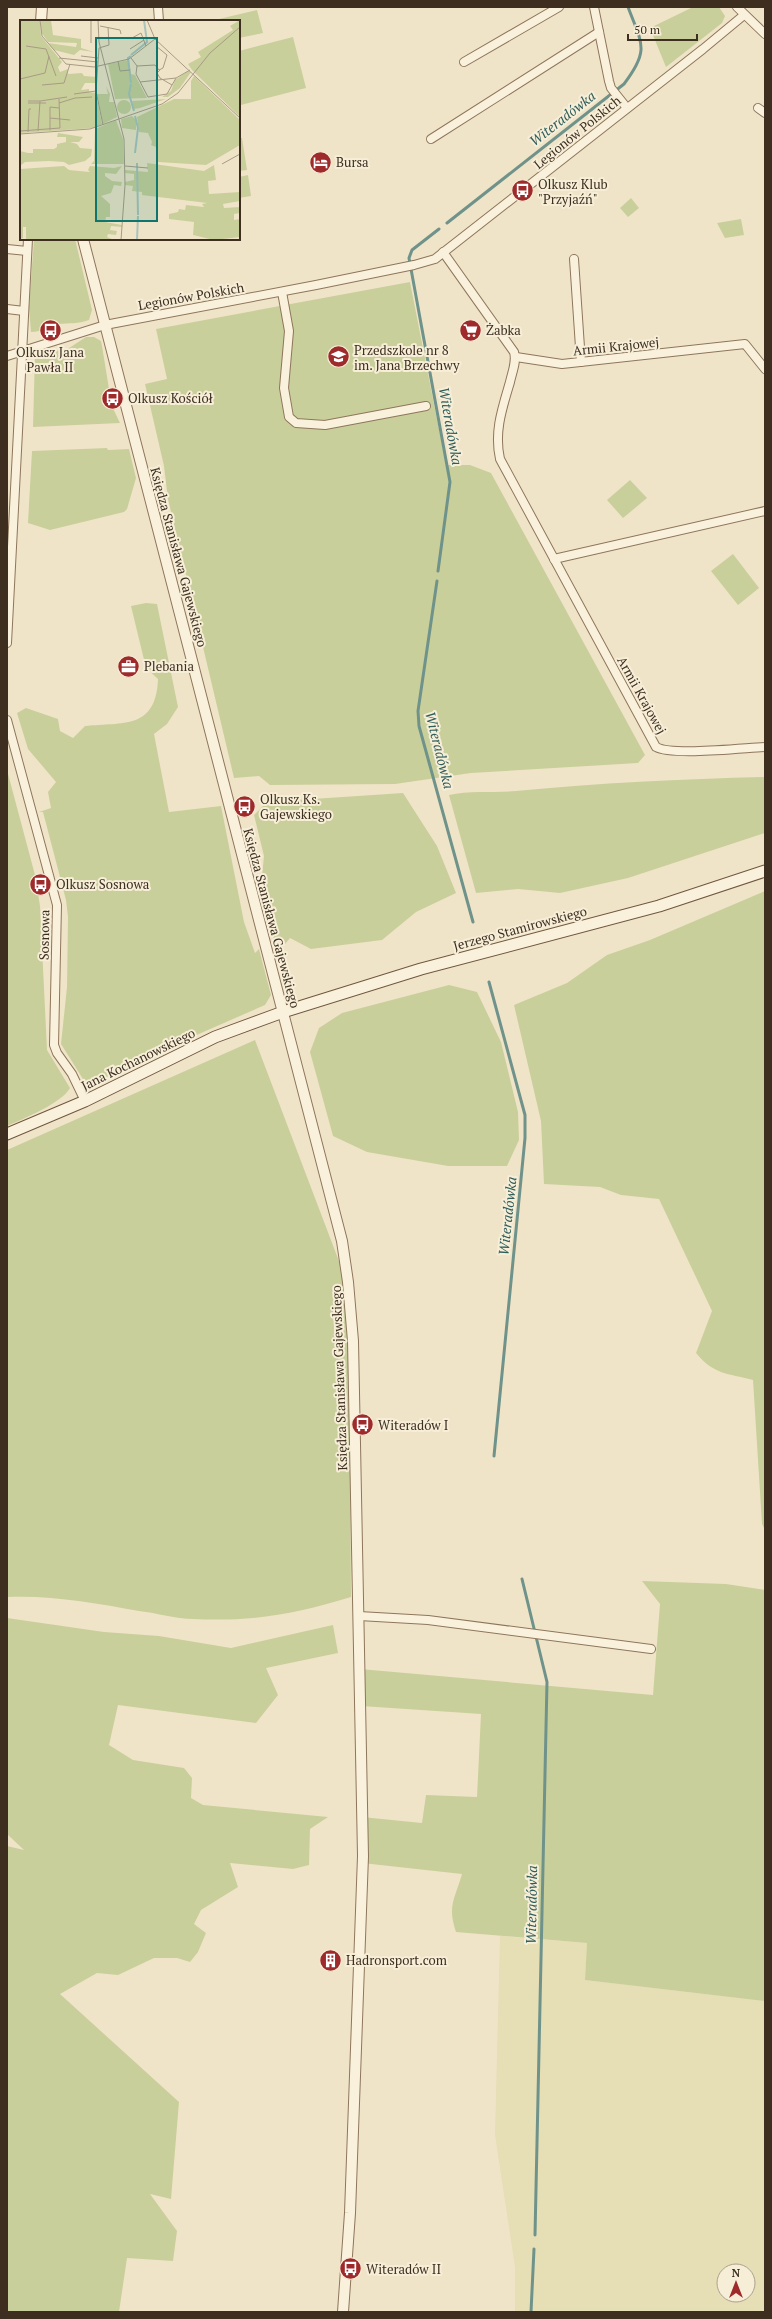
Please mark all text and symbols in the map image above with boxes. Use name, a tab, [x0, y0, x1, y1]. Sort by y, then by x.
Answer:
scale bar	[628, 16, 697, 42]
inset map	[20, 20, 240, 240]
text: 50 m	[634, 22, 661, 37]
water label: Witeradówka	[525, 86, 599, 150]
street label: Legionów Polskich	[530, 91, 625, 173]
hotel icon: Bursa	[308, 149, 334, 175]
place label: Bursa	[336, 153, 369, 171]
place label: Olkusz Klub "Przyjaźń"	[538, 175, 608, 208]
bus stop icon: Olkusz Klub "Przyjaźń"	[510, 178, 536, 204]
street label: Legionów Polskich	[137, 278, 246, 314]
bus stop icon: Olkusz Jana Pawła II	[37, 317, 63, 343]
supermarket icon: Żabka	[458, 317, 484, 343]
place label: Żabka	[486, 321, 521, 339]
street label: Armii Krajowej	[572, 333, 660, 359]
place label: Przedszkole nr 8 im. Jana Brzechwy	[354, 341, 460, 374]
place label: Olkusz Jana Pawła II	[16, 343, 84, 376]
school or university icon: Przedszkole nr 8 im. Jana Brzechwy	[325, 344, 351, 370]
bus stop icon: Olkusz Kościół	[99, 385, 125, 411]
water label: Witeradówka	[435, 385, 467, 467]
place label: Olkusz Kościół	[128, 389, 213, 407]
street label: Księdza Stanisława Gajewskiego	[146, 465, 212, 649]
office icon: Plebania	[116, 653, 142, 679]
street label: Armii Krajowej	[613, 653, 671, 737]
place label: Plebania	[144, 657, 194, 675]
water label: Witeradówka	[421, 709, 459, 791]
place label: Olkusz Ks. Gajewskiego	[260, 790, 332, 823]
bus stop icon: Olkusz Ks. Gajewskiego	[231, 793, 257, 819]
street label: Księdza Stanisława Gajewskiego	[239, 826, 305, 1010]
bus stop icon: Olkusz Sosnowa	[27, 871, 53, 897]
place label: Olkusz Sosnowa	[56, 875, 150, 893]
street label: Jerzego Stamirowskiego	[451, 901, 589, 955]
street label: Sosnowa	[35, 909, 53, 960]
street label: Jana Kochanowskiego	[78, 1024, 198, 1094]
water label: Witeradówka	[493, 1176, 521, 1256]
street label: Księdza Stanisława Gajewskiego	[327, 1285, 351, 1471]
bus stop icon: Witeradów I	[349, 1412, 375, 1438]
place label: Witeradów I	[378, 1416, 448, 1434]
water label: Witeradówka	[521, 1865, 541, 1945]
building icon: Hadronsport.com	[317, 1947, 343, 1973]
place label: Hadronsport.com	[346, 1951, 447, 1969]
bus stop icon: Witeradów II	[338, 2256, 364, 2282]
place label: Witeradów II	[366, 2260, 441, 2278]
north arrow	[716, 2263, 756, 2303]
text: N	[732, 2266, 741, 2280]

